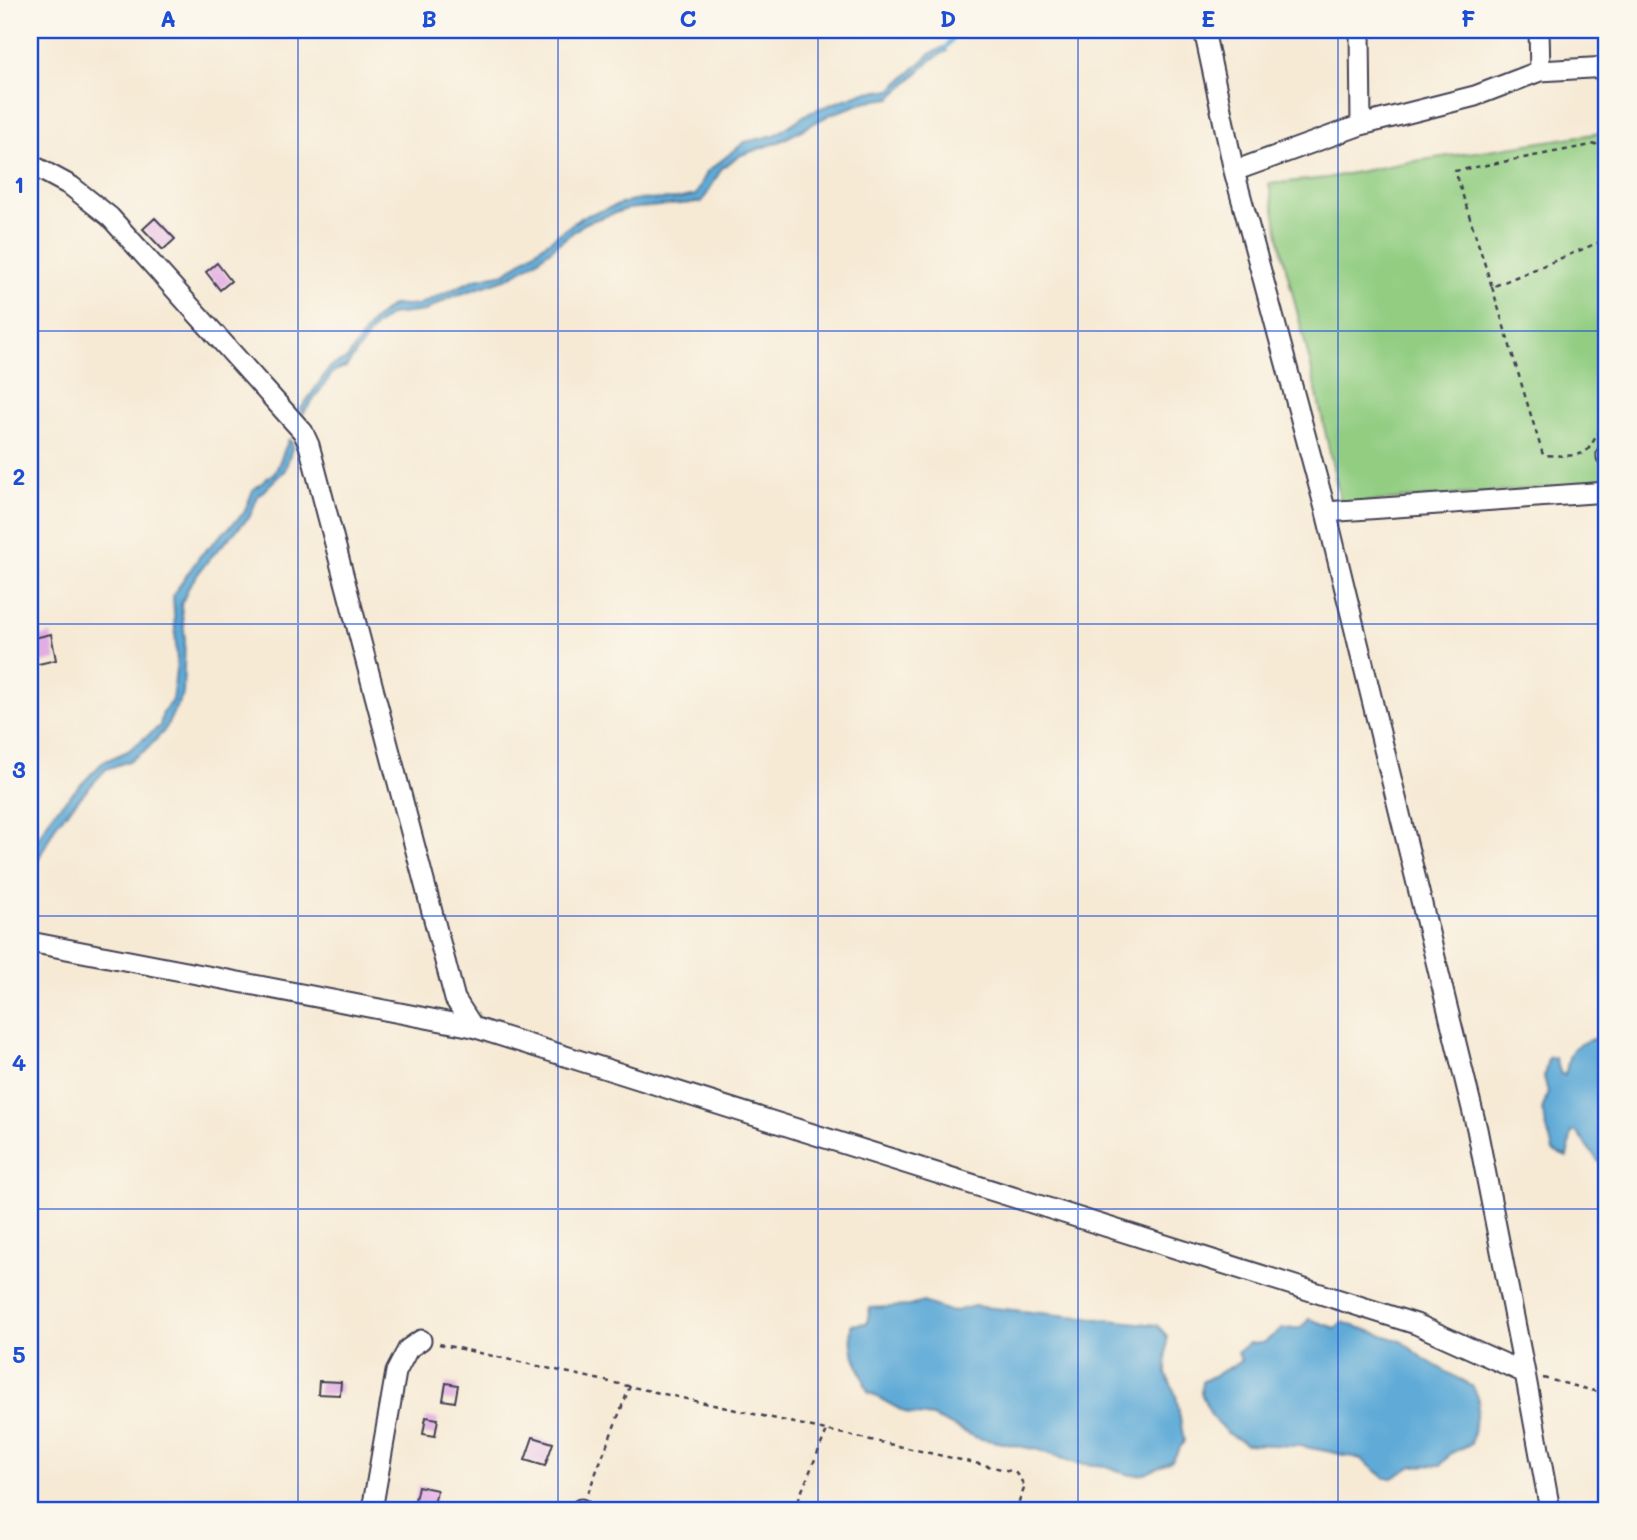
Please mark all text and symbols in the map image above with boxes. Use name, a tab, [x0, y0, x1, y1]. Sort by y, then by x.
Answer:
text: A	[160, 3, 176, 33]
text: B	[421, 3, 437, 33]
text: C	[679, 3, 697, 33]
text: D	[940, 3, 956, 33]
text: E	[1201, 3, 1215, 33]
text: F	[1461, 3, 1475, 33]
text: 1	[14, 169, 24, 199]
text: 2	[13, 461, 25, 491]
text: 3	[12, 754, 26, 784]
text: 4	[12, 1047, 26, 1077]
text: 5	[12, 1339, 26, 1369]

